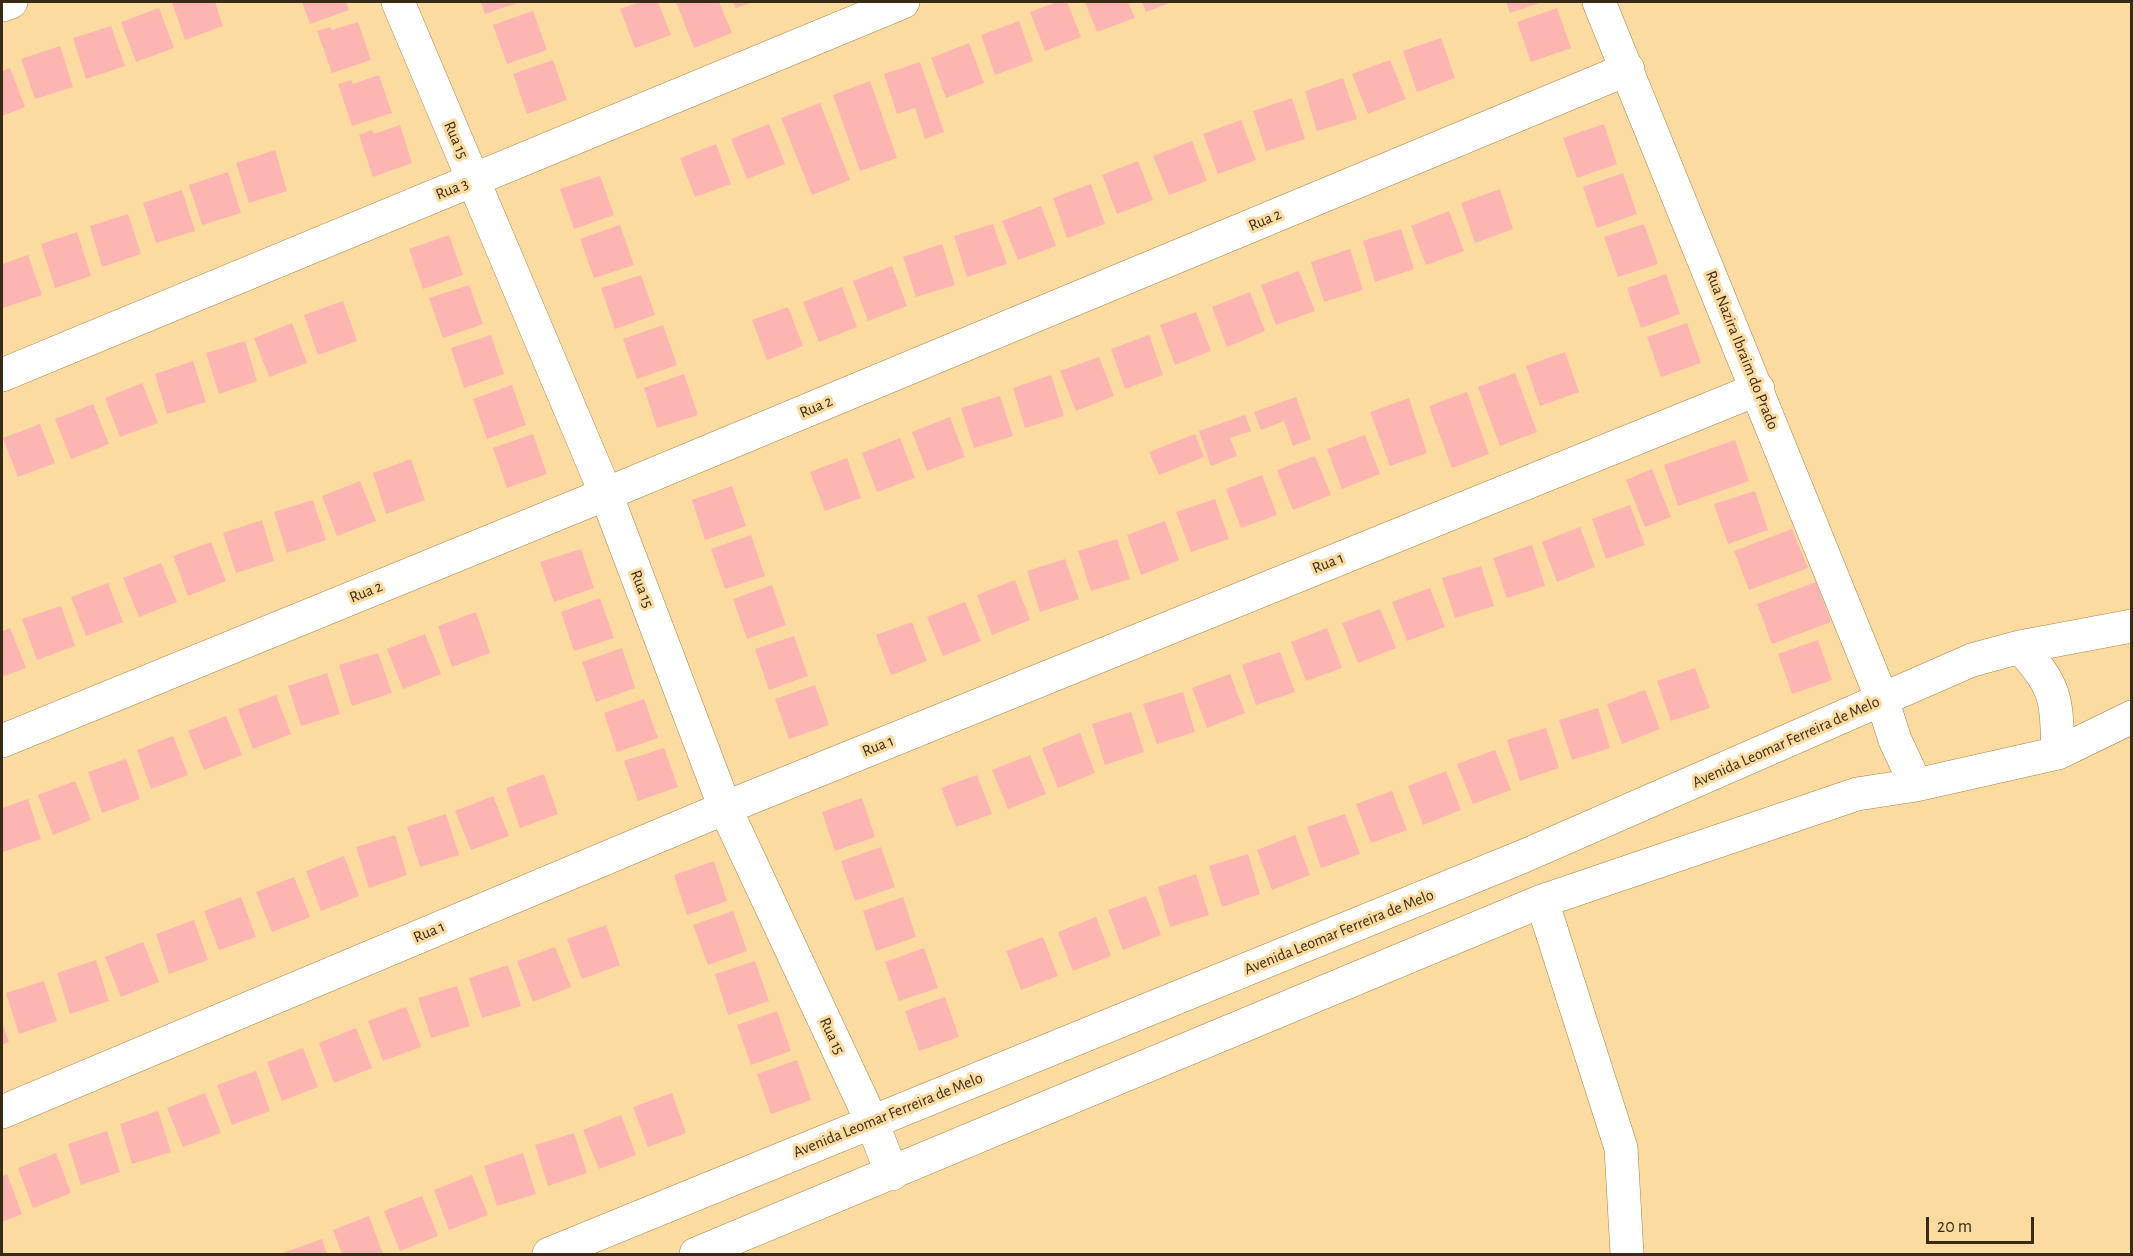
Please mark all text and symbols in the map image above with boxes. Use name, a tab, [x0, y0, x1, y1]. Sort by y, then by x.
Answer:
street label: Rua 15	[440, 118, 472, 162]
street label: Rua 3	[433, 174, 471, 204]
street label: Rua 2	[1246, 205, 1284, 235]
street label: Rua Nazira Ibraim do Prado	[1701, 268, 1783, 432]
street label: Rua 2	[797, 392, 835, 422]
street label: Rua 1	[1309, 548, 1347, 578]
street label: Rua 15	[626, 567, 658, 611]
street label: Rua 2	[347, 577, 385, 607]
street label: Avenida Leomar Ferreira de Melo	[1689, 692, 1883, 792]
street label: Rua 1	[859, 731, 897, 761]
street label: Avenida Leomar Ferreira de Melo	[1241, 885, 1437, 979]
street label: Rua 1	[410, 917, 448, 947]
street label: Rua 15	[815, 1014, 849, 1058]
street label: Avenida Leomar Ferreira de Melo	[790, 1068, 986, 1162]
scale bar	[1929, 1205, 2037, 1243]
text: 20 m	[1937, 1218, 1972, 1236]

